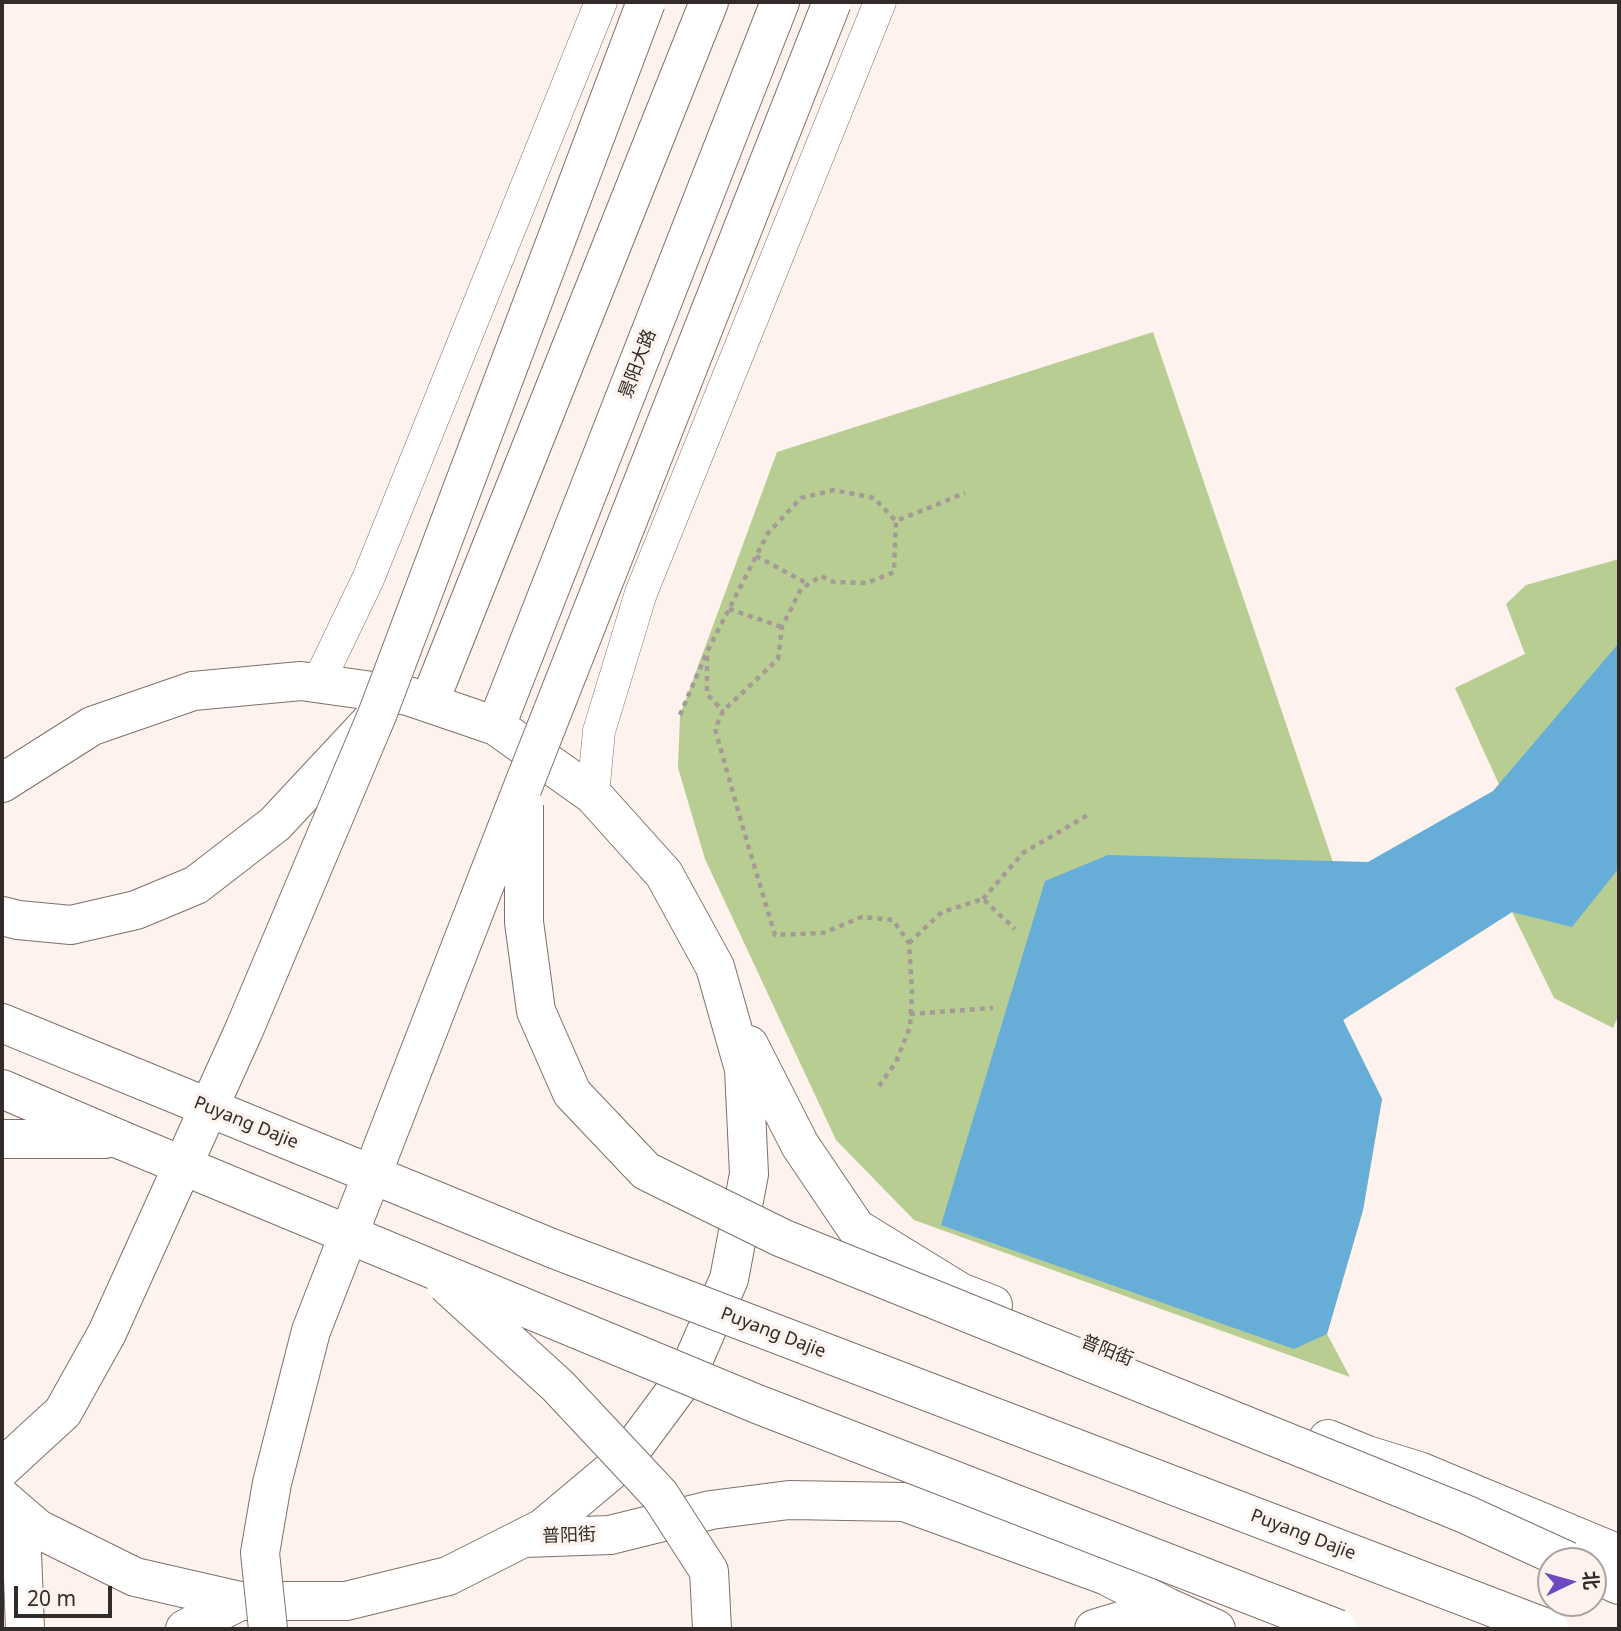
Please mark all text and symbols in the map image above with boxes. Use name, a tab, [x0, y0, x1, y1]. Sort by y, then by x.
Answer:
street label: 景阳大路	[615, 327, 661, 401]
street label: Puyang Dajie	[191, 1092, 301, 1154]
street label: Puyang Dajie	[717, 1303, 829, 1363]
street label: 普阳街	[1078, 1331, 1136, 1371]
street label: Puyang Dajie	[1247, 1505, 1359, 1565]
street label: 普阳街	[542, 1524, 596, 1548]
north arrow	[1537, 1547, 1607, 1617]
text: 北	[1577, 1570, 1605, 1591]
scale bar	[18, 1572, 116, 1616]
text: 20 m	[27, 1584, 76, 1612]

